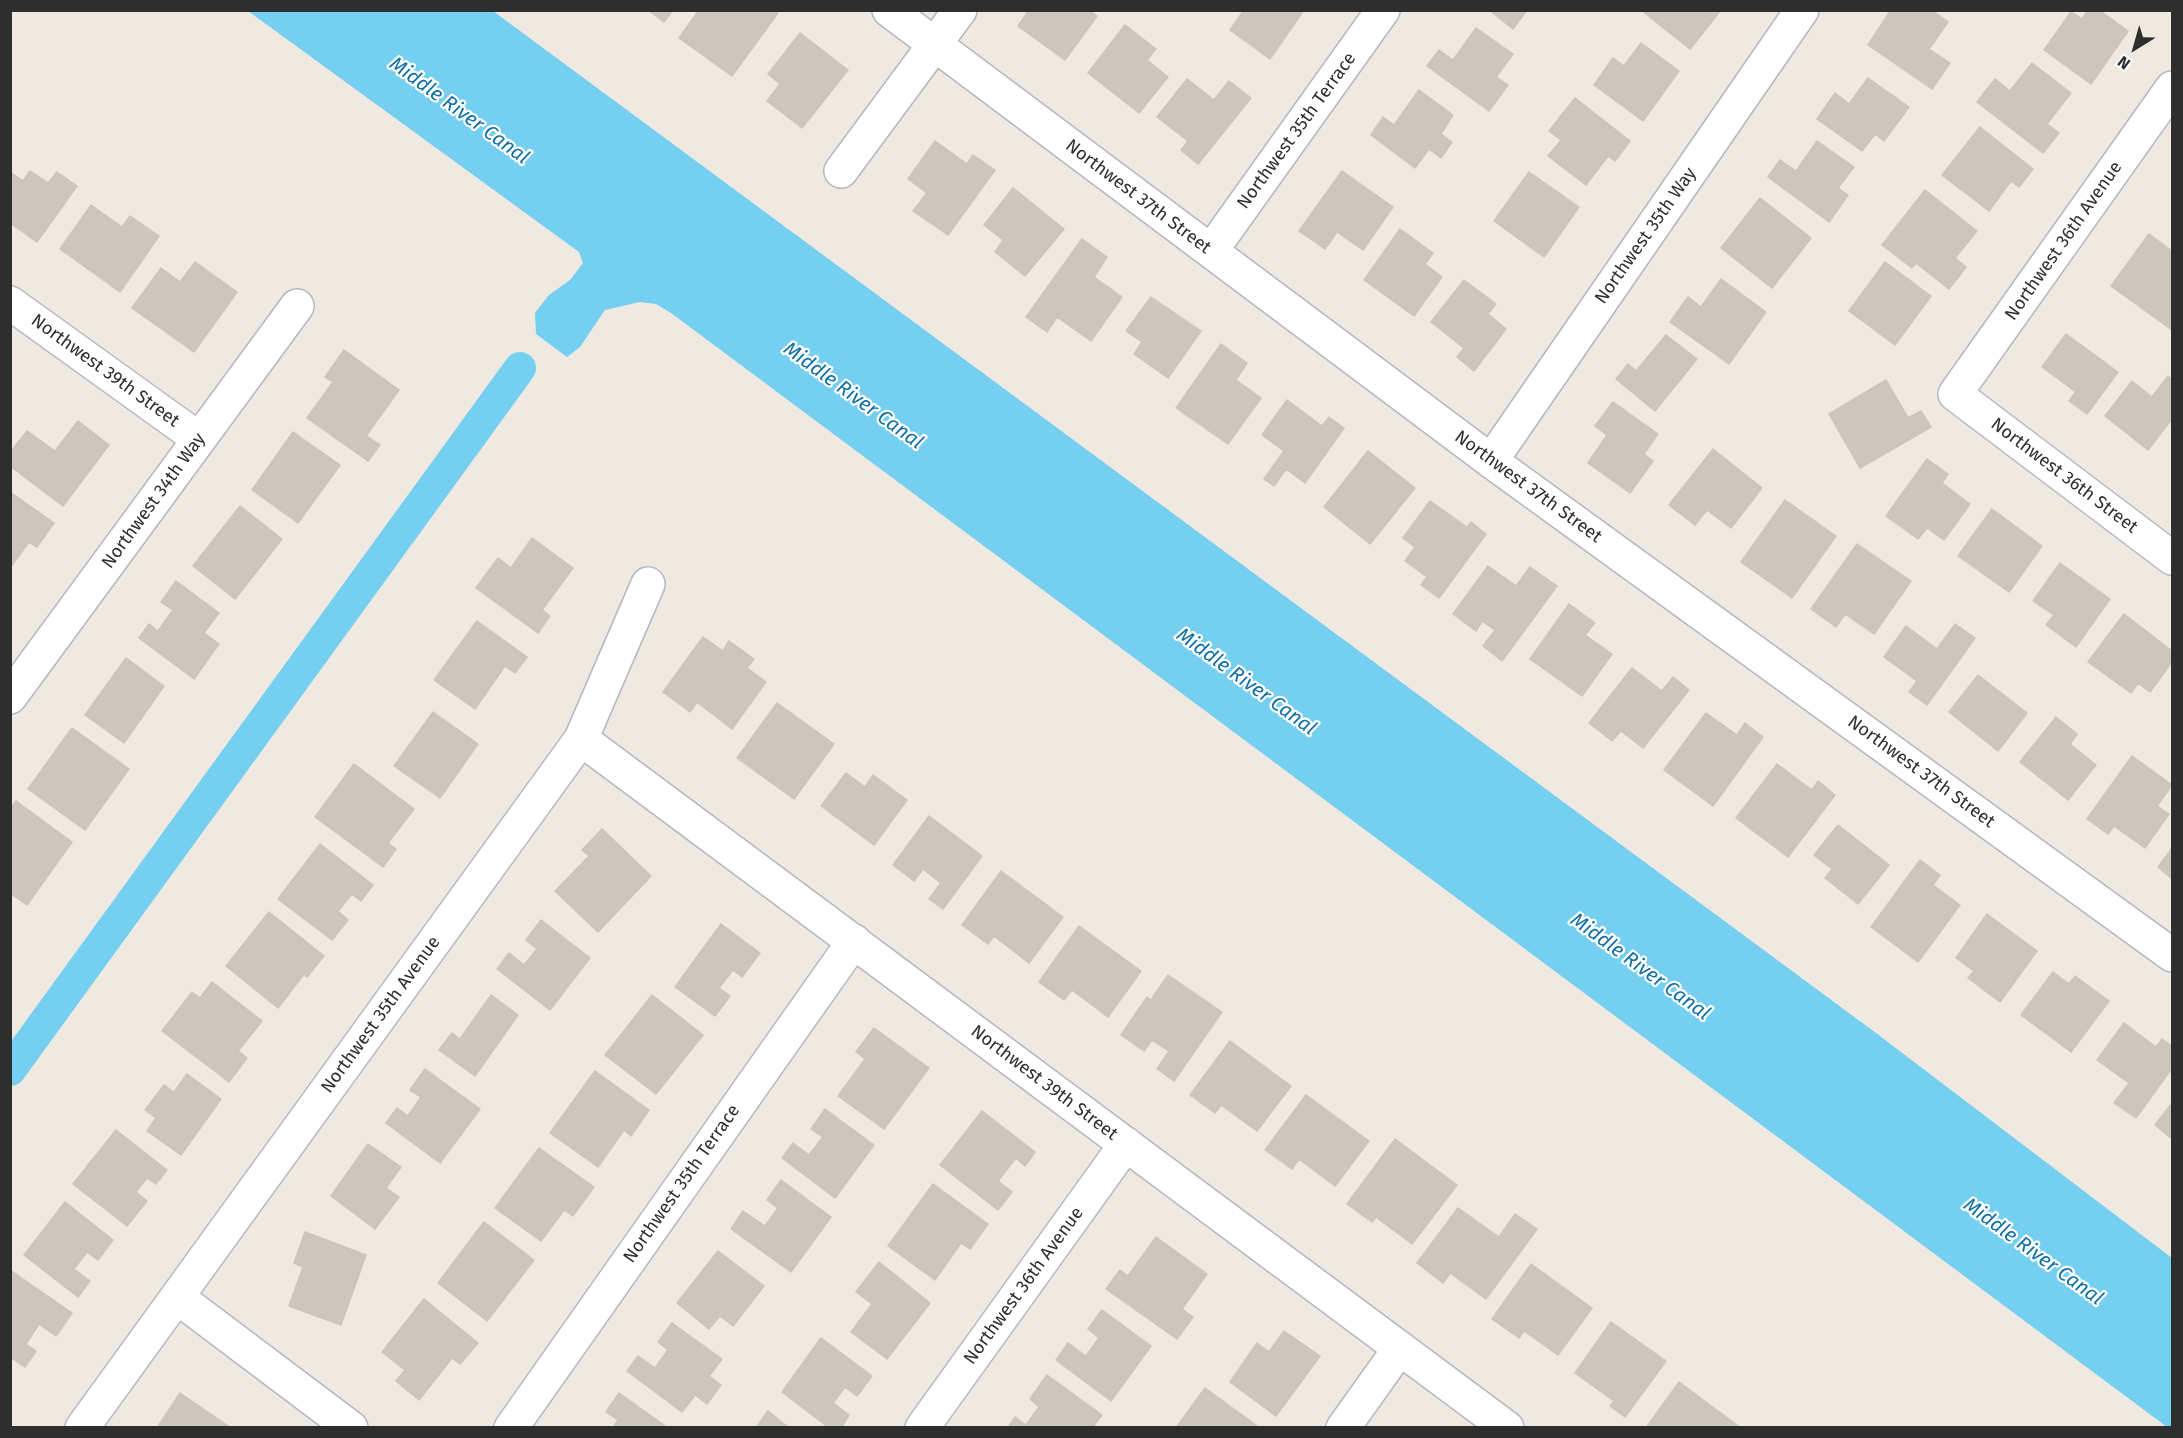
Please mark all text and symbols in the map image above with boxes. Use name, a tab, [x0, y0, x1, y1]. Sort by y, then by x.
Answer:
north arrow	[2105, 18, 2165, 78]
street label: Northwest 35th Terrace	[1233, 49, 1361, 213]
water label: Middle River Canal	[384, 52, 534, 170]
text: N	[2114, 52, 2134, 74]
street label: Northwest 37th Street	[1061, 135, 1215, 259]
street label: Northwest 36th Avenue	[2001, 157, 2127, 325]
street label: Northwest 35th Way	[1591, 164, 1701, 308]
street label: Northwest 39th Street	[27, 310, 183, 432]
water label: Middle River Canal	[778, 337, 928, 455]
street label: Northwest 36th Street	[1986, 414, 2142, 538]
street label: Northwest 37th Street	[1450, 426, 1606, 548]
street label: Northwest 34th Way	[98, 429, 210, 573]
water label: Middle River Canal	[1171, 623, 1321, 741]
street label: Northwest 37th Street	[1843, 711, 1999, 833]
water label: Middle River Canal	[1565, 908, 1715, 1026]
street label: Northwest 35th Avenue	[317, 932, 445, 1098]
street label: Northwest 39th Street	[966, 1021, 1122, 1145]
street label: Northwest 35th Terrace	[619, 1101, 745, 1267]
water label: Middle River Canal	[1958, 1193, 2108, 1311]
street label: Northwest 36th Avenue	[960, 1203, 1088, 1369]

